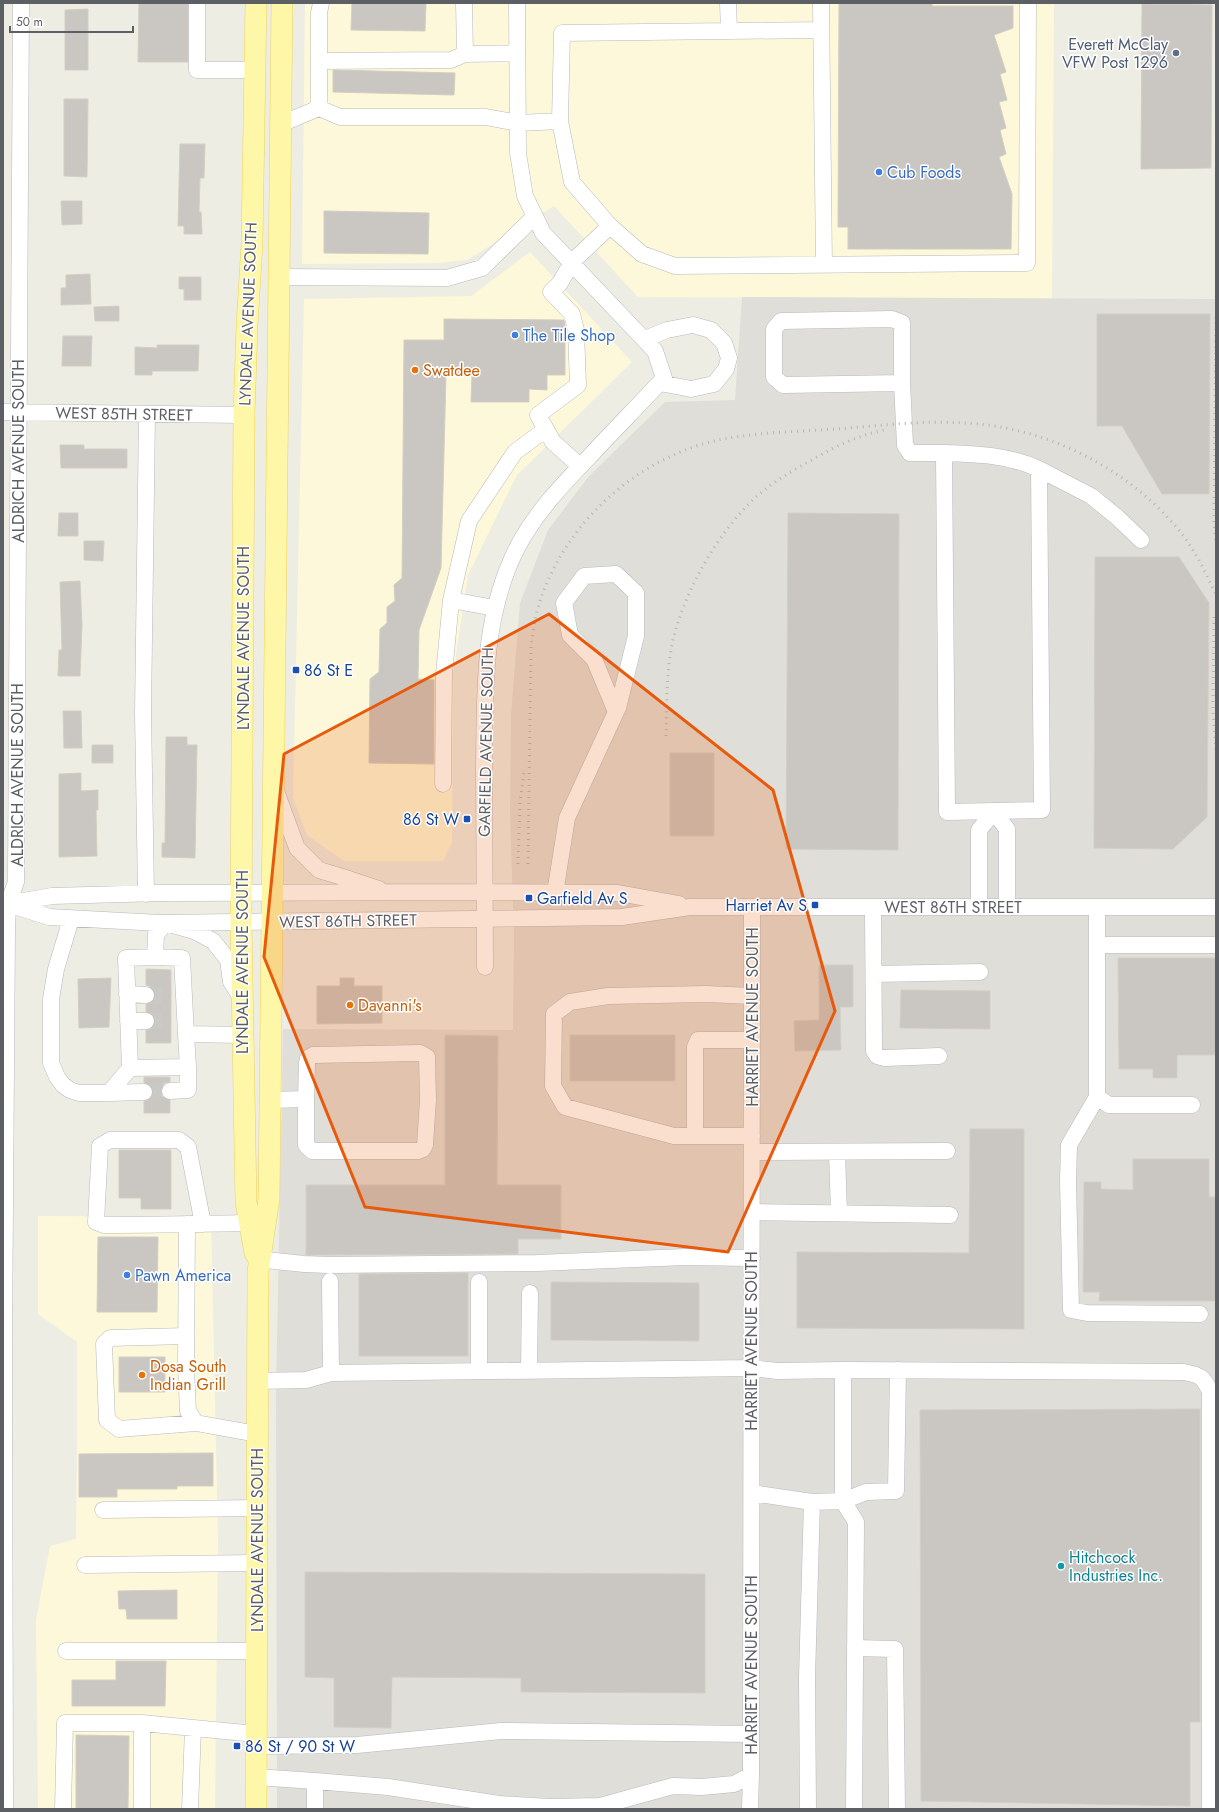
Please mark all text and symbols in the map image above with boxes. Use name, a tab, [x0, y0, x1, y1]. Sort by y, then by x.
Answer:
scale bar	[10, 8, 133, 34]
text: 50 m	[16, 13, 43, 31]
place label: Everett McClay VFW Post 1296	[1062, 33, 1169, 74]
marker: Everett McClay VFW Post 1296	[1171, 48, 1181, 58]
place label: Cub Foods	[887, 161, 961, 184]
marker: Cub Foods	[874, 167, 884, 177]
street label: LYNDALE AVENUE SOUTH	[233, 222, 263, 406]
place label: The Tile Shop	[523, 324, 615, 347]
marker: The Tile Shop	[510, 330, 520, 340]
street label: ALDRICH AVENUE SOUTH	[7, 359, 30, 543]
place label: Swatdee	[423, 359, 480, 382]
marker: Swatdee	[410, 365, 420, 375]
street label: WEST 85TH STREET	[55, 401, 193, 427]
street label: LYNDALE AVENUE SOUTH	[232, 546, 255, 730]
street label: GARFIELD AVENUE SOUTH	[473, 647, 499, 837]
place label: 86 St E	[304, 659, 353, 682]
marker: 86 St E	[291, 665, 301, 675]
street label: ALDRICH AVENUE SOUTH	[6, 683, 29, 867]
place label: 86 St W	[403, 808, 459, 831]
marker: 86 St W	[462, 814, 472, 824]
street label: LYNDALE AVENUE SOUTH	[231, 870, 254, 1054]
place label: Garfield Av S	[537, 887, 628, 910]
marker: Garfield Av S	[524, 893, 534, 903]
place label: Harriet Av S	[725, 894, 807, 917]
street label: WEST 86TH STREET	[884, 896, 1022, 919]
marker: Harriet Av S	[810, 900, 820, 910]
street label: WEST 86TH STREET	[279, 908, 417, 934]
street label: HARRIET AVENUE SOUTH	[741, 927, 764, 1107]
place label: Davanni's	[358, 994, 422, 1017]
marker: Davanni's	[345, 1000, 355, 1010]
street label: HARRIET AVENUE SOUTH	[740, 1251, 763, 1431]
place label: Pawn America	[135, 1264, 231, 1287]
marker: Pawn America	[122, 1270, 132, 1280]
place label: Dosa South Indian Grill	[150, 1355, 227, 1396]
marker: Dosa South Indian Grill	[137, 1370, 147, 1380]
street label: LYNDALE AVENUE SOUTH	[246, 1448, 269, 1632]
place label: Hitchcock Industries Inc.	[1069, 1546, 1163, 1587]
marker: Hitchcock Industries Inc.	[1056, 1561, 1066, 1571]
street label: HARRIET AVENUE SOUTH	[740, 1575, 763, 1755]
place label: 86 St / 90 St W	[245, 1735, 355, 1758]
marker: 86 St / 90 St W	[232, 1741, 242, 1751]

